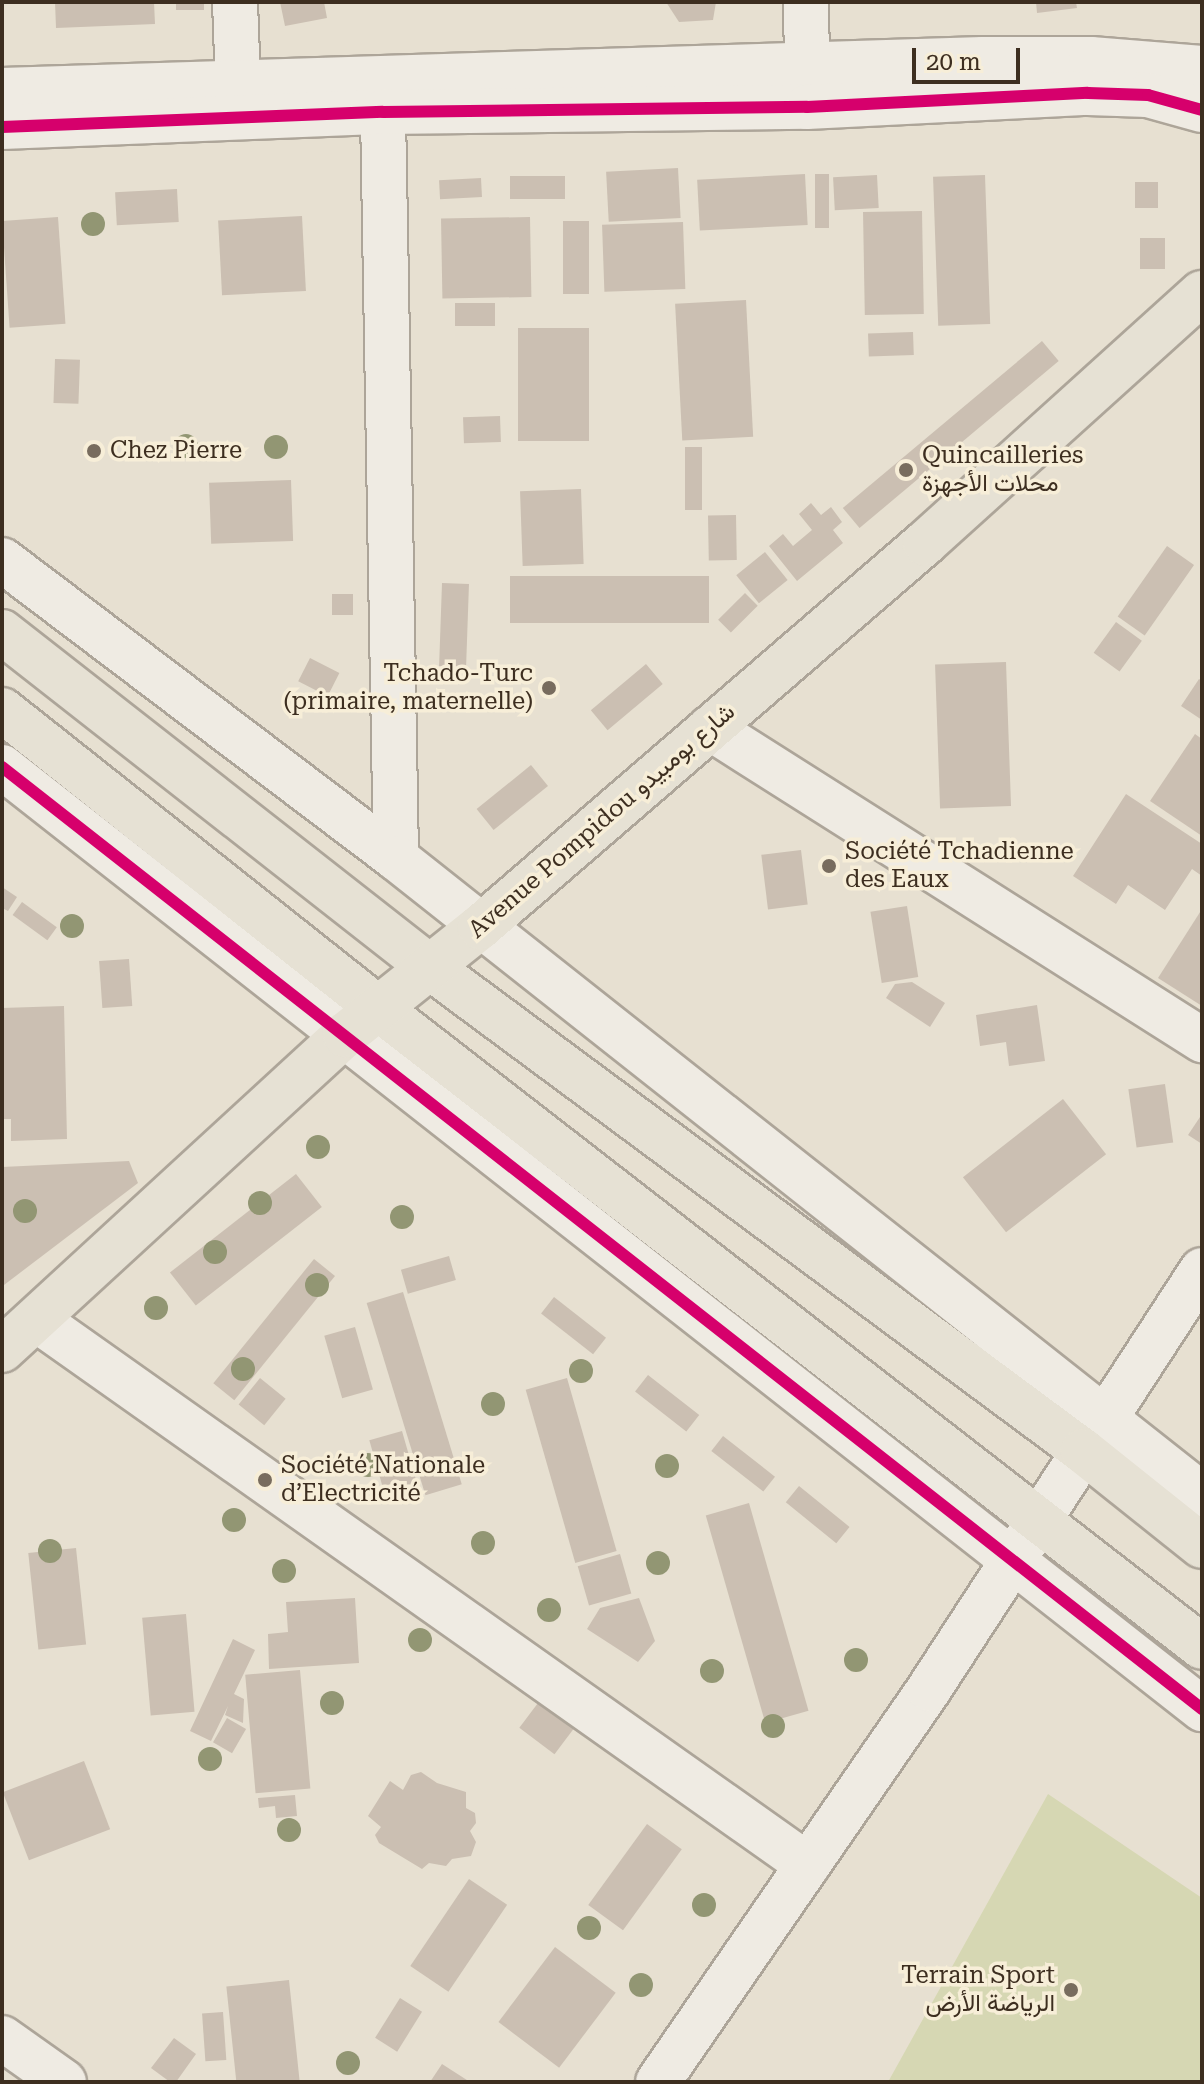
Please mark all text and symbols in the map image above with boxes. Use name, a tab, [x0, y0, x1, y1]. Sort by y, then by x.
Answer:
scale bar	[916, 32, 1024, 82]
text: 20 m	[926, 48, 981, 76]
place label: Chez Pierre	[110, 437, 242, 465]
marker: Chez Pierre	[85, 442, 103, 460]
place label: Quincailleries محلات الأجهزة	[922, 442, 1083, 498]
marker: Quincailleries محلات الأجهزة	[897, 461, 915, 479]
place label: Tchado-Turc (primaire, maternelle)	[283, 660, 533, 716]
marker: Tchado-Turc (primaire, maternelle)	[540, 679, 558, 697]
street label: Avenue Pompidou شارع بومبيدو	[463, 697, 741, 945]
place label: Société Tchadienne des Eaux	[845, 838, 1074, 894]
marker: Société Tchadienne des Eaux	[820, 857, 838, 875]
place label: Société Nationale d’Electricité	[281, 1452, 485, 1508]
marker: Société Nationale d’Electricité	[256, 1471, 274, 1489]
place label: Terrain Sport الرياضة الأرض	[901, 1962, 1055, 2018]
marker: Terrain Sport الرياضة الأرض	[1062, 1981, 1080, 1999]

